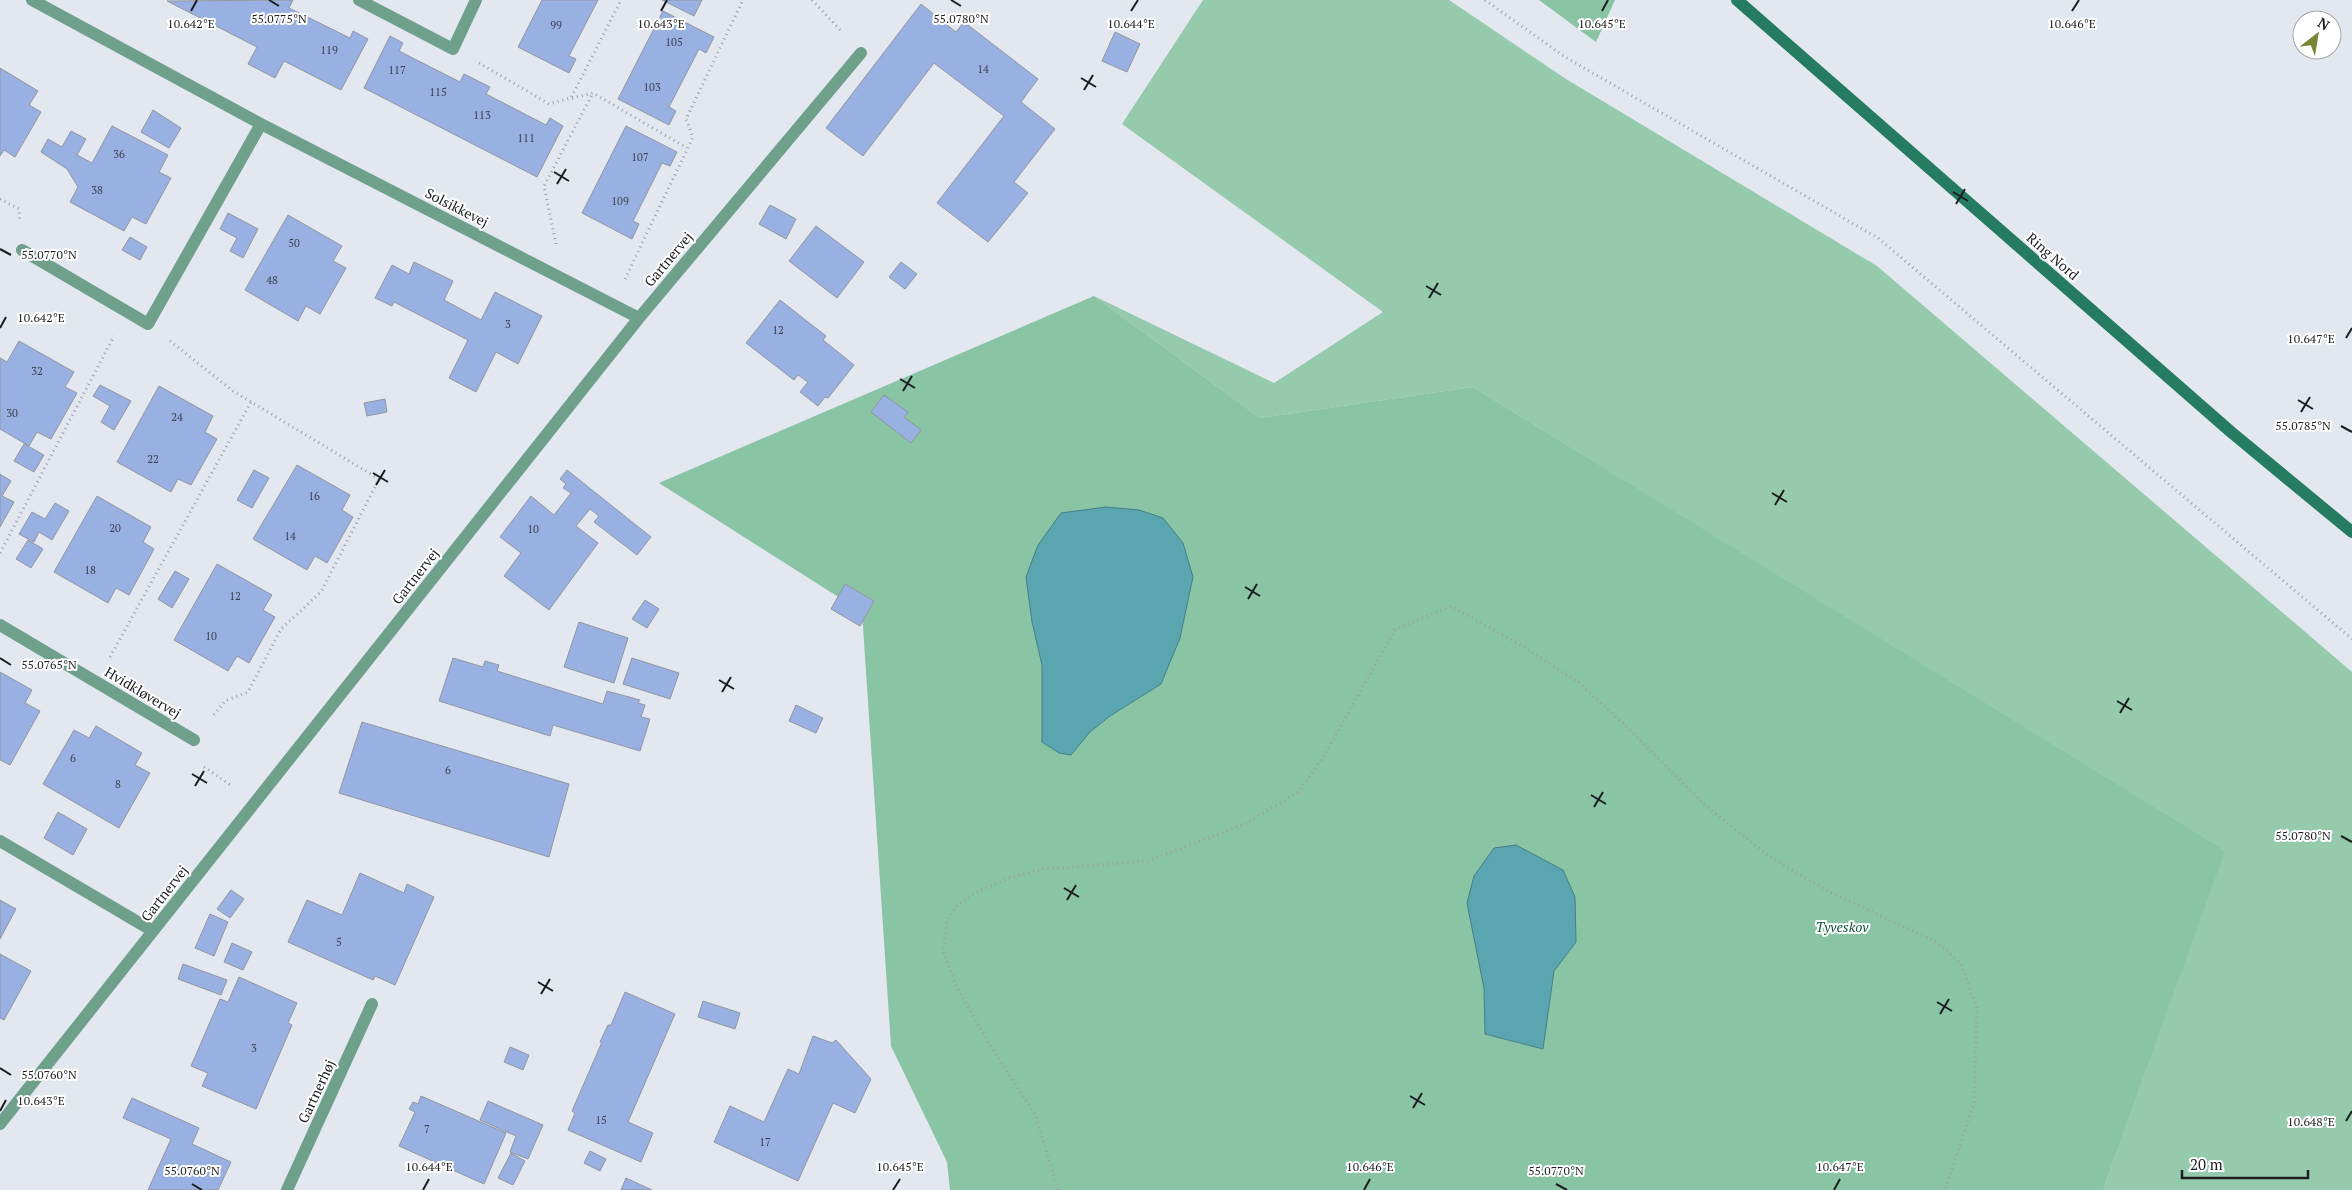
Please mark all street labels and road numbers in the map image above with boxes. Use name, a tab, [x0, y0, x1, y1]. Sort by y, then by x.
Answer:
street label: Solsikkevej	[422, 183, 492, 231]
street label: Gartnervej	[639, 228, 697, 290]
street label: Ring Nord	[2023, 228, 2083, 284]
street label: Gartnervej	[387, 544, 443, 608]
street label: Hvidkløvervej	[101, 662, 185, 722]
street label: Gartnervej	[136, 861, 192, 925]
street label: Gartnerhøj	[293, 1056, 339, 1126]

